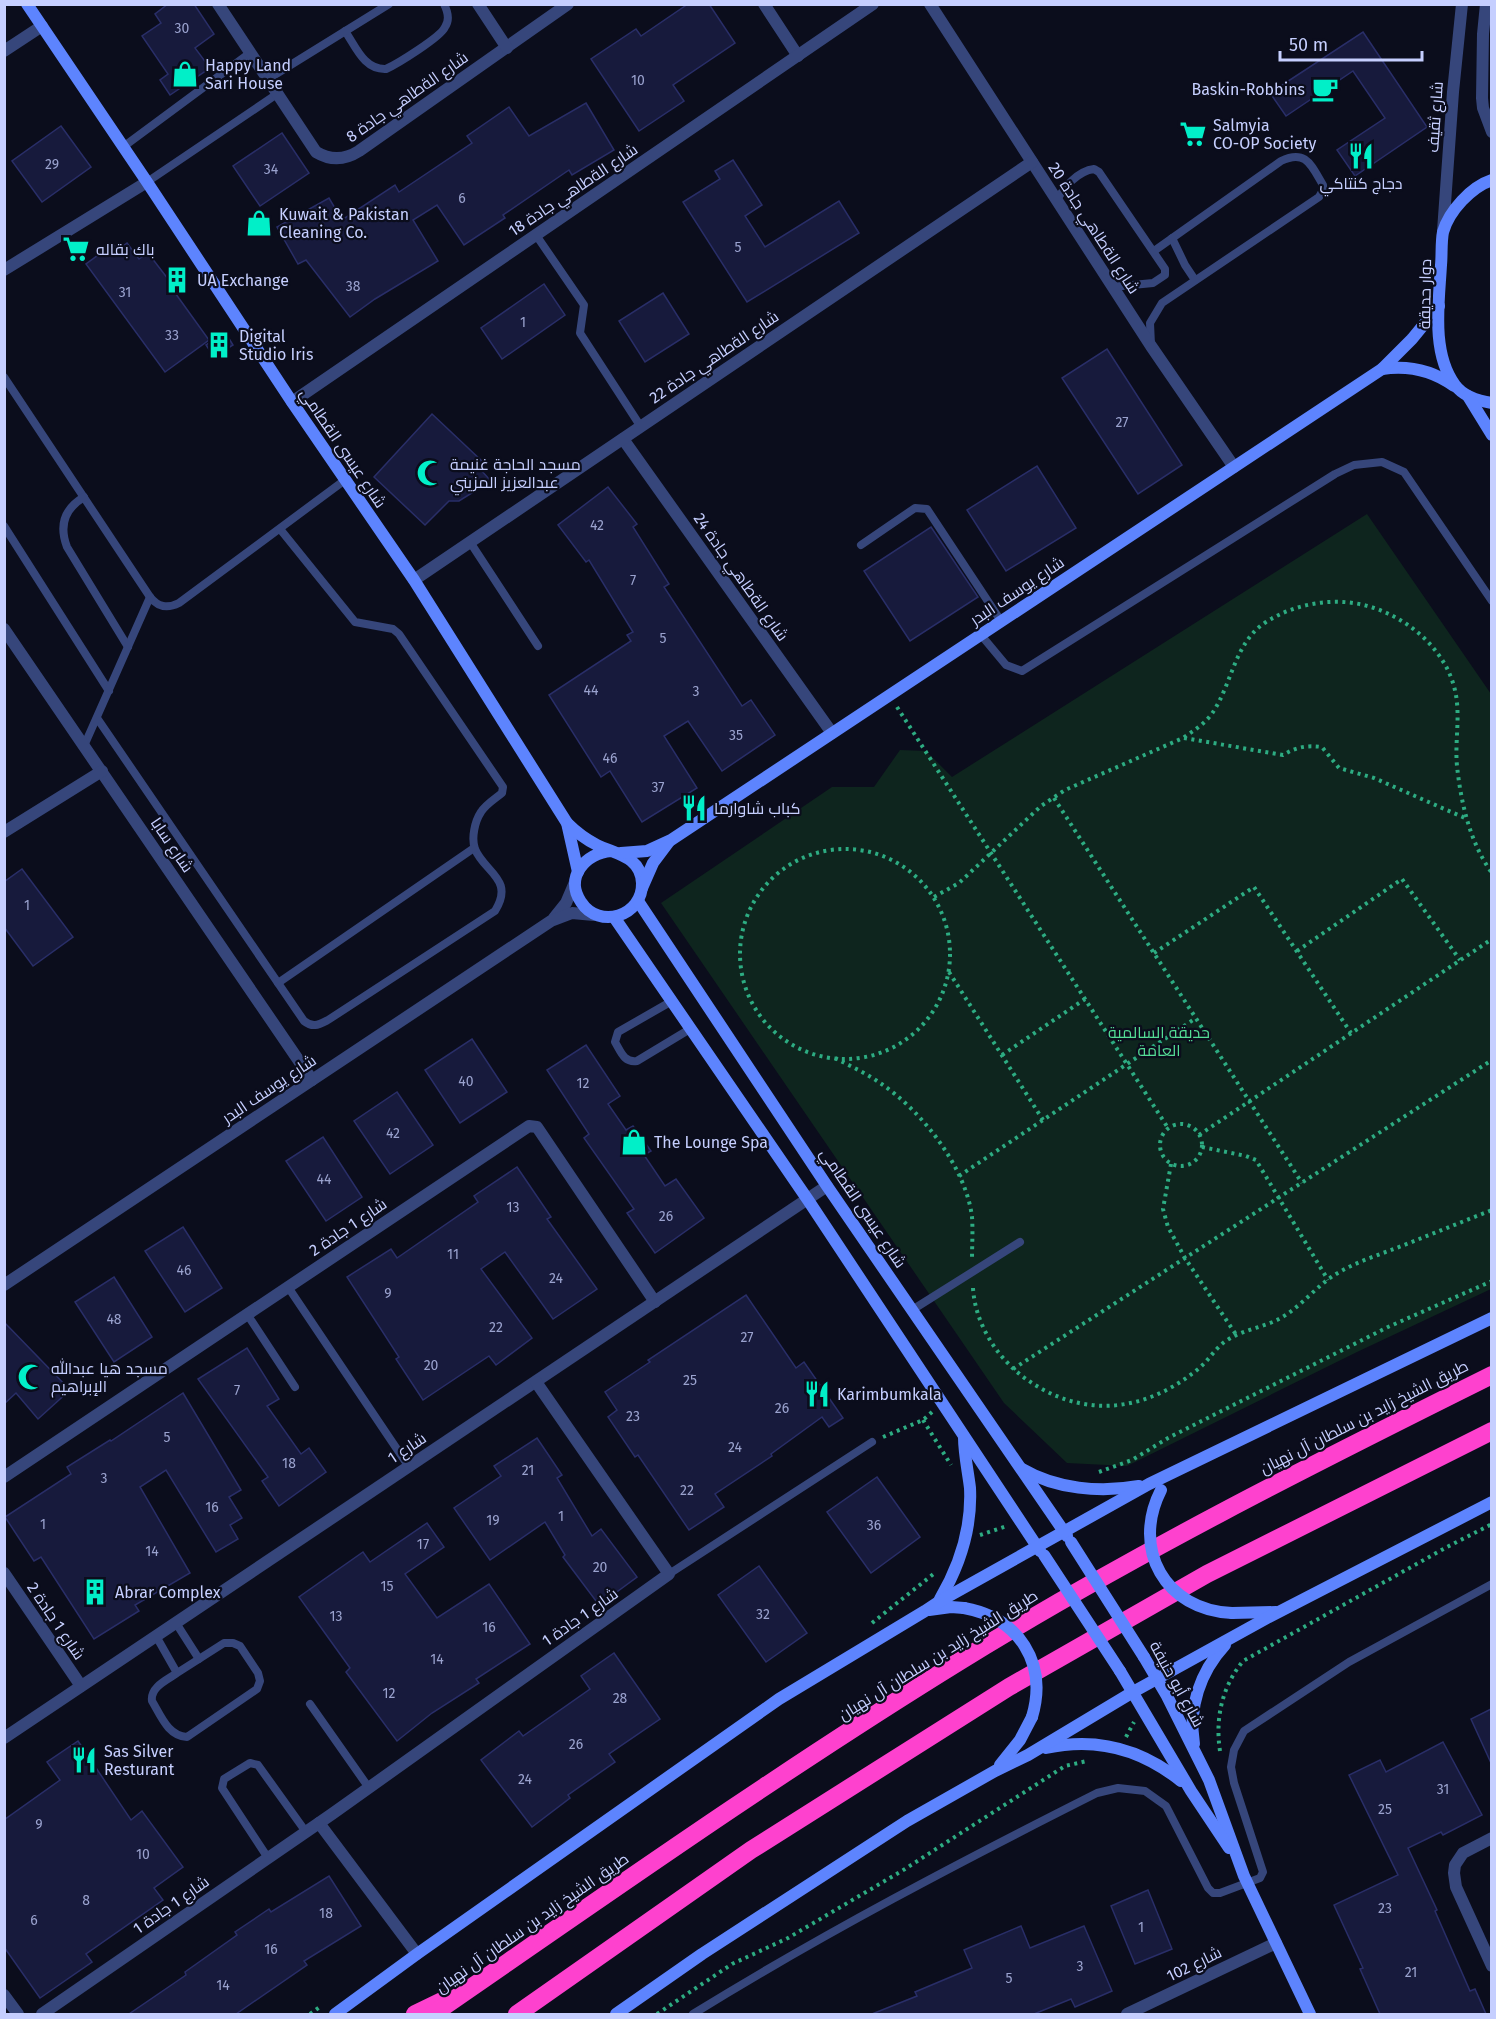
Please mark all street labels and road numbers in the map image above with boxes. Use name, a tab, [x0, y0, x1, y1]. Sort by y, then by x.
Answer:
street label: شارع الةطاهي جادة 8	[342, 48, 474, 150]
street label: شارع ثقيف	[1423, 81, 1449, 153]
street label: شارع الةطاهي جادة 18	[505, 140, 643, 244]
street label: شارع الةطاهي جادة 20	[1041, 159, 1144, 299]
street label: دوار حديقة	[1415, 259, 1435, 329]
street label: شارع الةطاهي جادة 22	[646, 307, 784, 411]
street label: شارع عيسى القطامي	[293, 385, 390, 514]
street label: شارع الةطاهي جادة 24	[686, 509, 792, 647]
street label: شارع يوسف البدر	[966, 553, 1069, 632]
street label: شارع سابا	[145, 814, 197, 877]
street label: شارع يوسف البدر	[218, 1051, 321, 1130]
street label: شارع عيسى القطامي	[813, 1145, 910, 1274]
street label: شارع 1 جادة 2	[306, 1194, 391, 1261]
street label: طريق الشيخ زايد بن سلطان آل نهيان	[1257, 1356, 1472, 1480]
street label: شارع 1	[384, 1428, 431, 1469]
street label: شارع 1 جادة 2	[22, 1579, 89, 1664]
street label: شارع 1 جادة 1	[538, 1584, 623, 1652]
street label: طريق الشيخ زايد بن سلطان آل نهيان	[835, 1586, 1042, 1726]
street label: شارع أبو حنيفة	[1144, 1638, 1208, 1731]
street label: طريق الشيخ زايد بن سلطان آل نهيان	[432, 1849, 633, 1999]
street label: شارع 1 جادة 1	[129, 1872, 214, 1940]
street label: شارع 102	[1163, 1943, 1225, 1987]

